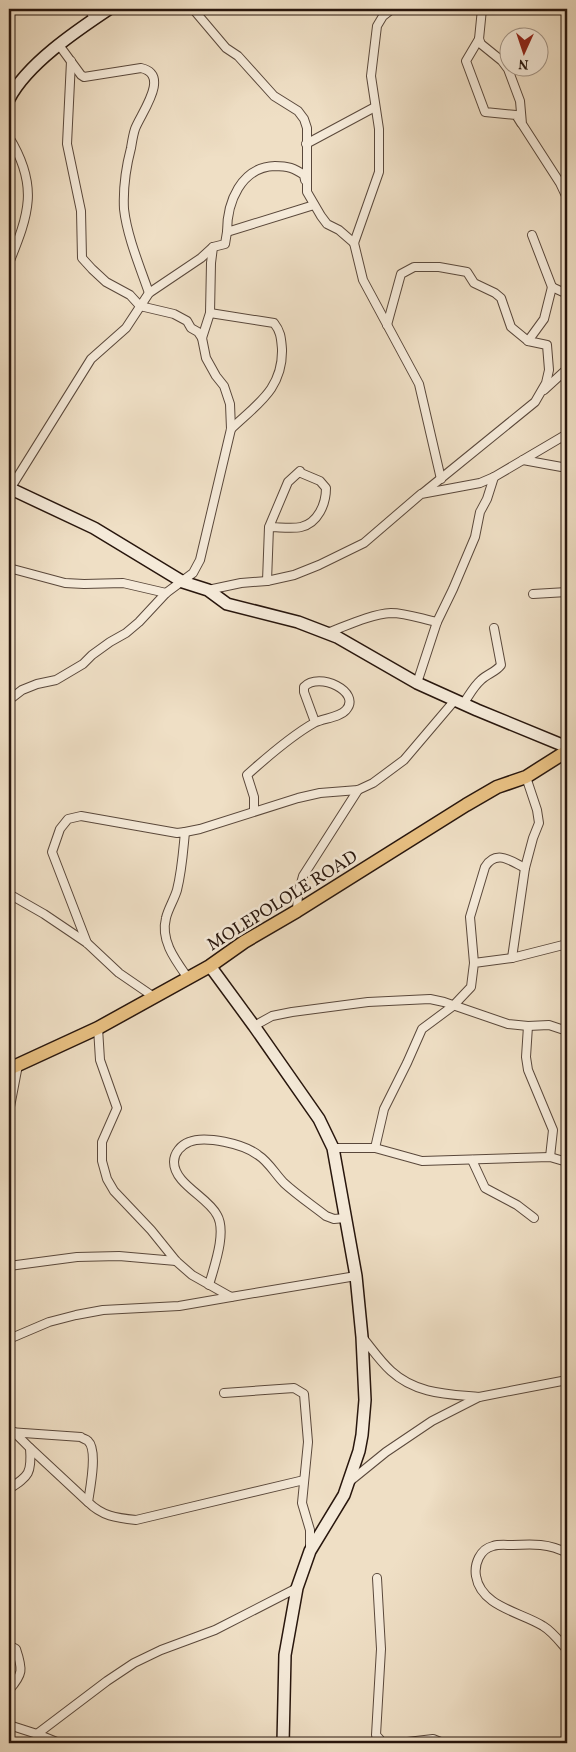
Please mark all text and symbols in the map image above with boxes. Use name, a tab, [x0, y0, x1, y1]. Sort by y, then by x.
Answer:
north arrow	[498, 28, 548, 78]
text: N	[518, 54, 529, 73]
street label: MOLEPOLOLE ROAD	[203, 845, 363, 958]

